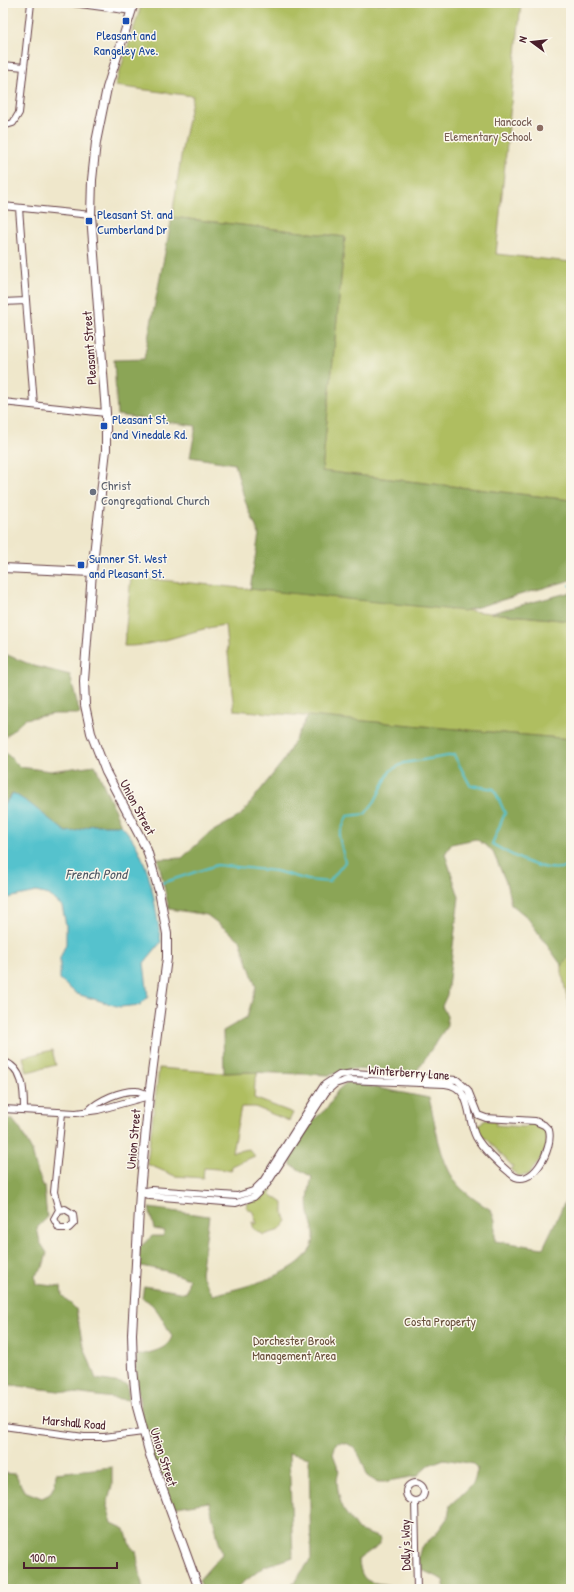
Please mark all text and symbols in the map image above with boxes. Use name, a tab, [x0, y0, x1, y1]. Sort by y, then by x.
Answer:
marker: Pleasant and Rangeley Ave.	[121, 16, 131, 26]
north arrow	[512, 22, 552, 62]
place label: Pleasant and Rangeley Ave.	[94, 26, 158, 59]
text: N	[515, 35, 530, 44]
place label: Hancock Elementary School	[444, 112, 533, 145]
marker: Hancock Elementary School	[535, 123, 545, 133]
place label: Pleasant St. and Cumberland Dr	[97, 205, 173, 238]
marker: Pleasant St. and Cumberland Dr	[84, 216, 94, 226]
street label: Pleasant Street	[77, 310, 101, 385]
place label: Pleasant St. and Vinedale Rd.	[112, 410, 188, 443]
marker: Pleasant St. and Vinedale Rd.	[99, 421, 109, 431]
place label: Christ Congregational Church	[101, 476, 210, 509]
marker: Christ Congregational Church	[88, 487, 98, 497]
place label: Sumner St. West and Pleasant St.	[89, 549, 167, 582]
marker: Sumner St. West and Pleasant St.	[76, 560, 86, 570]
street label: Union Street	[116, 776, 160, 838]
water label: French Pond	[65, 864, 129, 883]
street label: Winterberry Lane	[368, 1060, 450, 1084]
street label: Union Street	[121, 1108, 145, 1170]
park label: Costa Property	[404, 1312, 477, 1330]
park label: Dorchester Brook Management Area	[252, 1331, 336, 1364]
street label: Marshall Road	[42, 1410, 106, 1434]
street label: Union Street	[146, 1426, 182, 1489]
street label: Dolly's Way	[396, 1519, 414, 1571]
scale bar	[24, 1544, 117, 1570]
text: 100 m	[30, 1549, 56, 1566]

